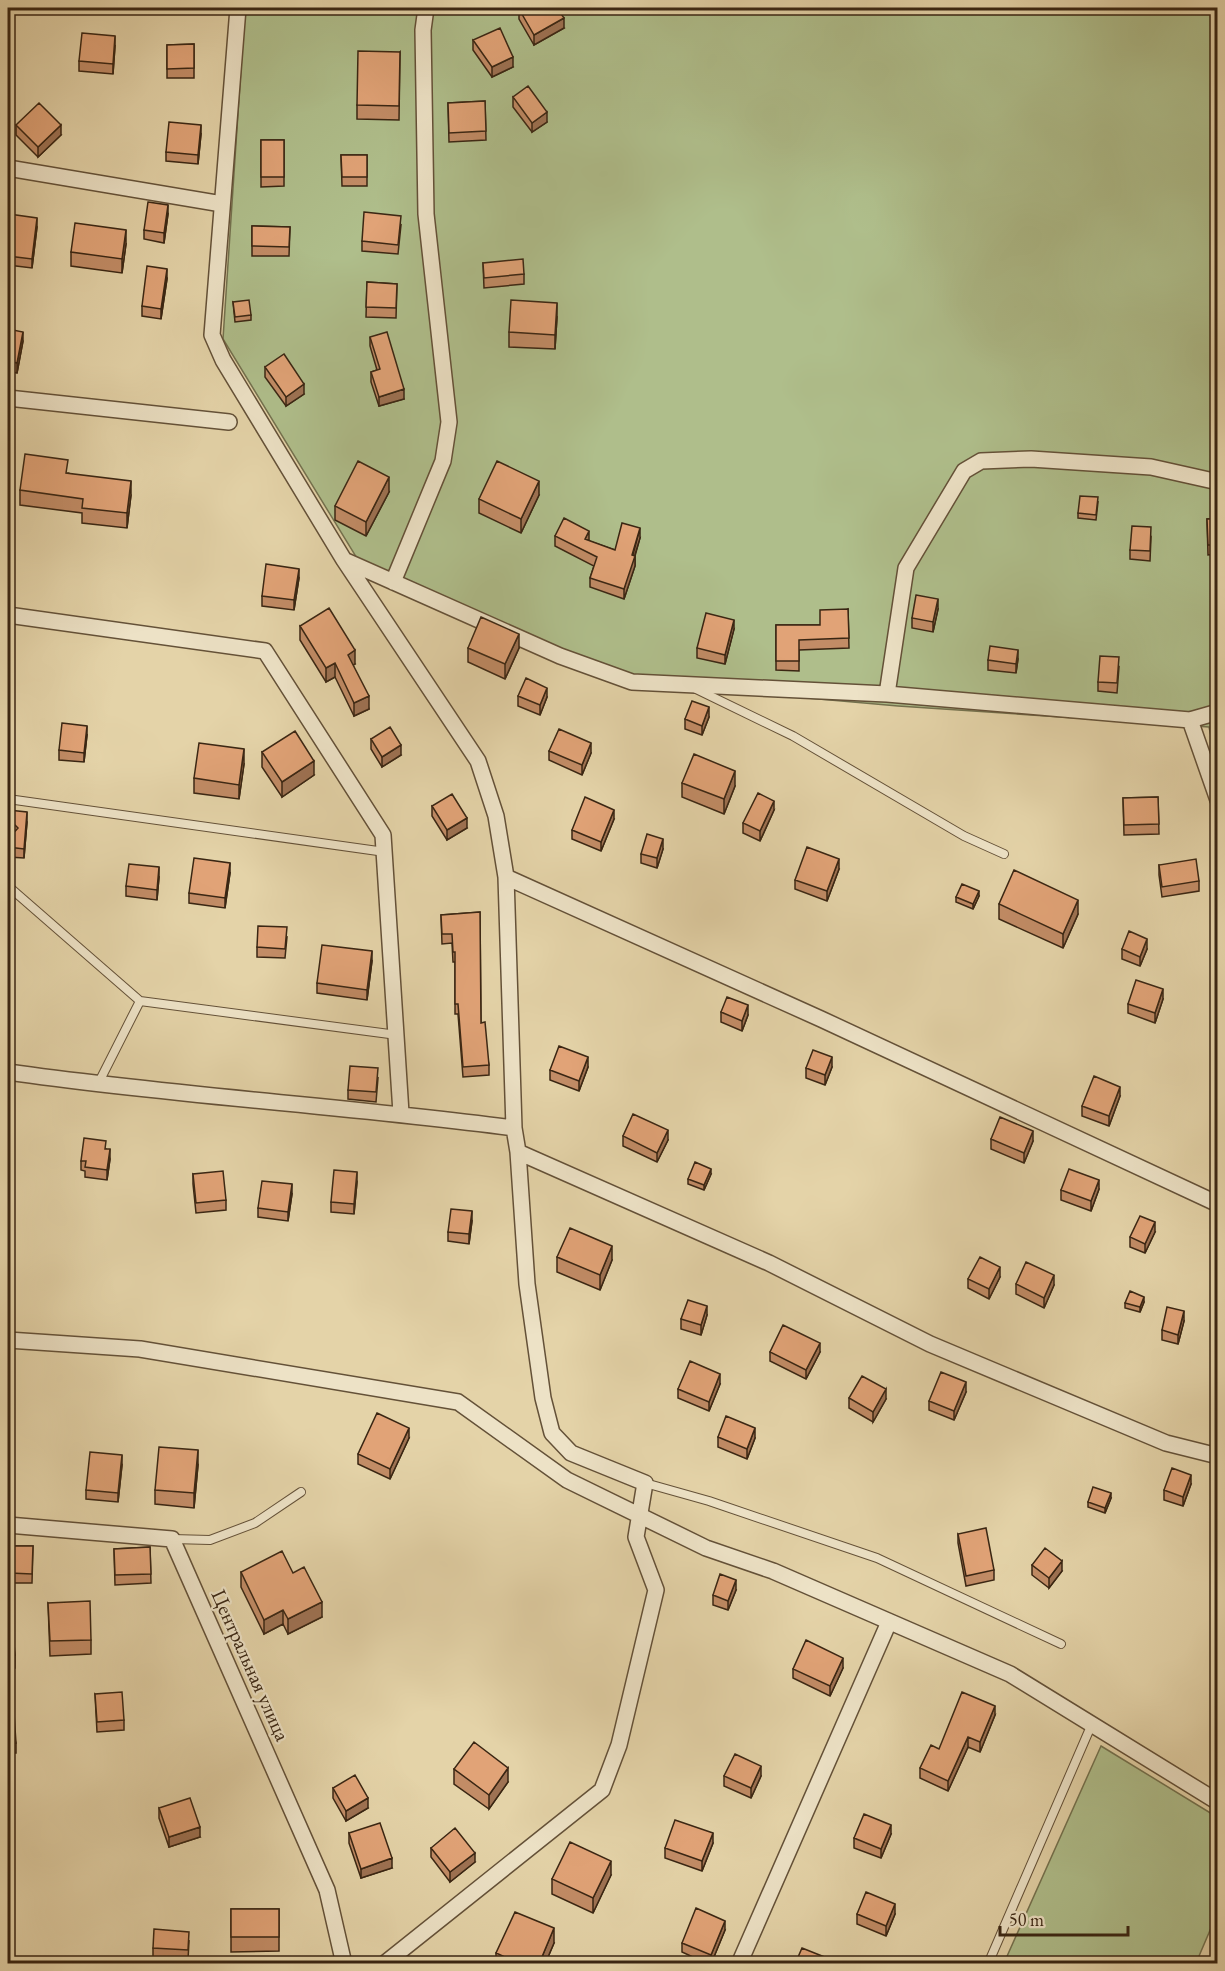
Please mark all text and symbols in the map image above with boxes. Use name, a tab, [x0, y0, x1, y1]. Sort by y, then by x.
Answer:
street label: Центральная улица	[205, 1585, 297, 1746]
scale bar	[1000, 1899, 1128, 1937]
text: 50 m	[1009, 1908, 1044, 1931]

